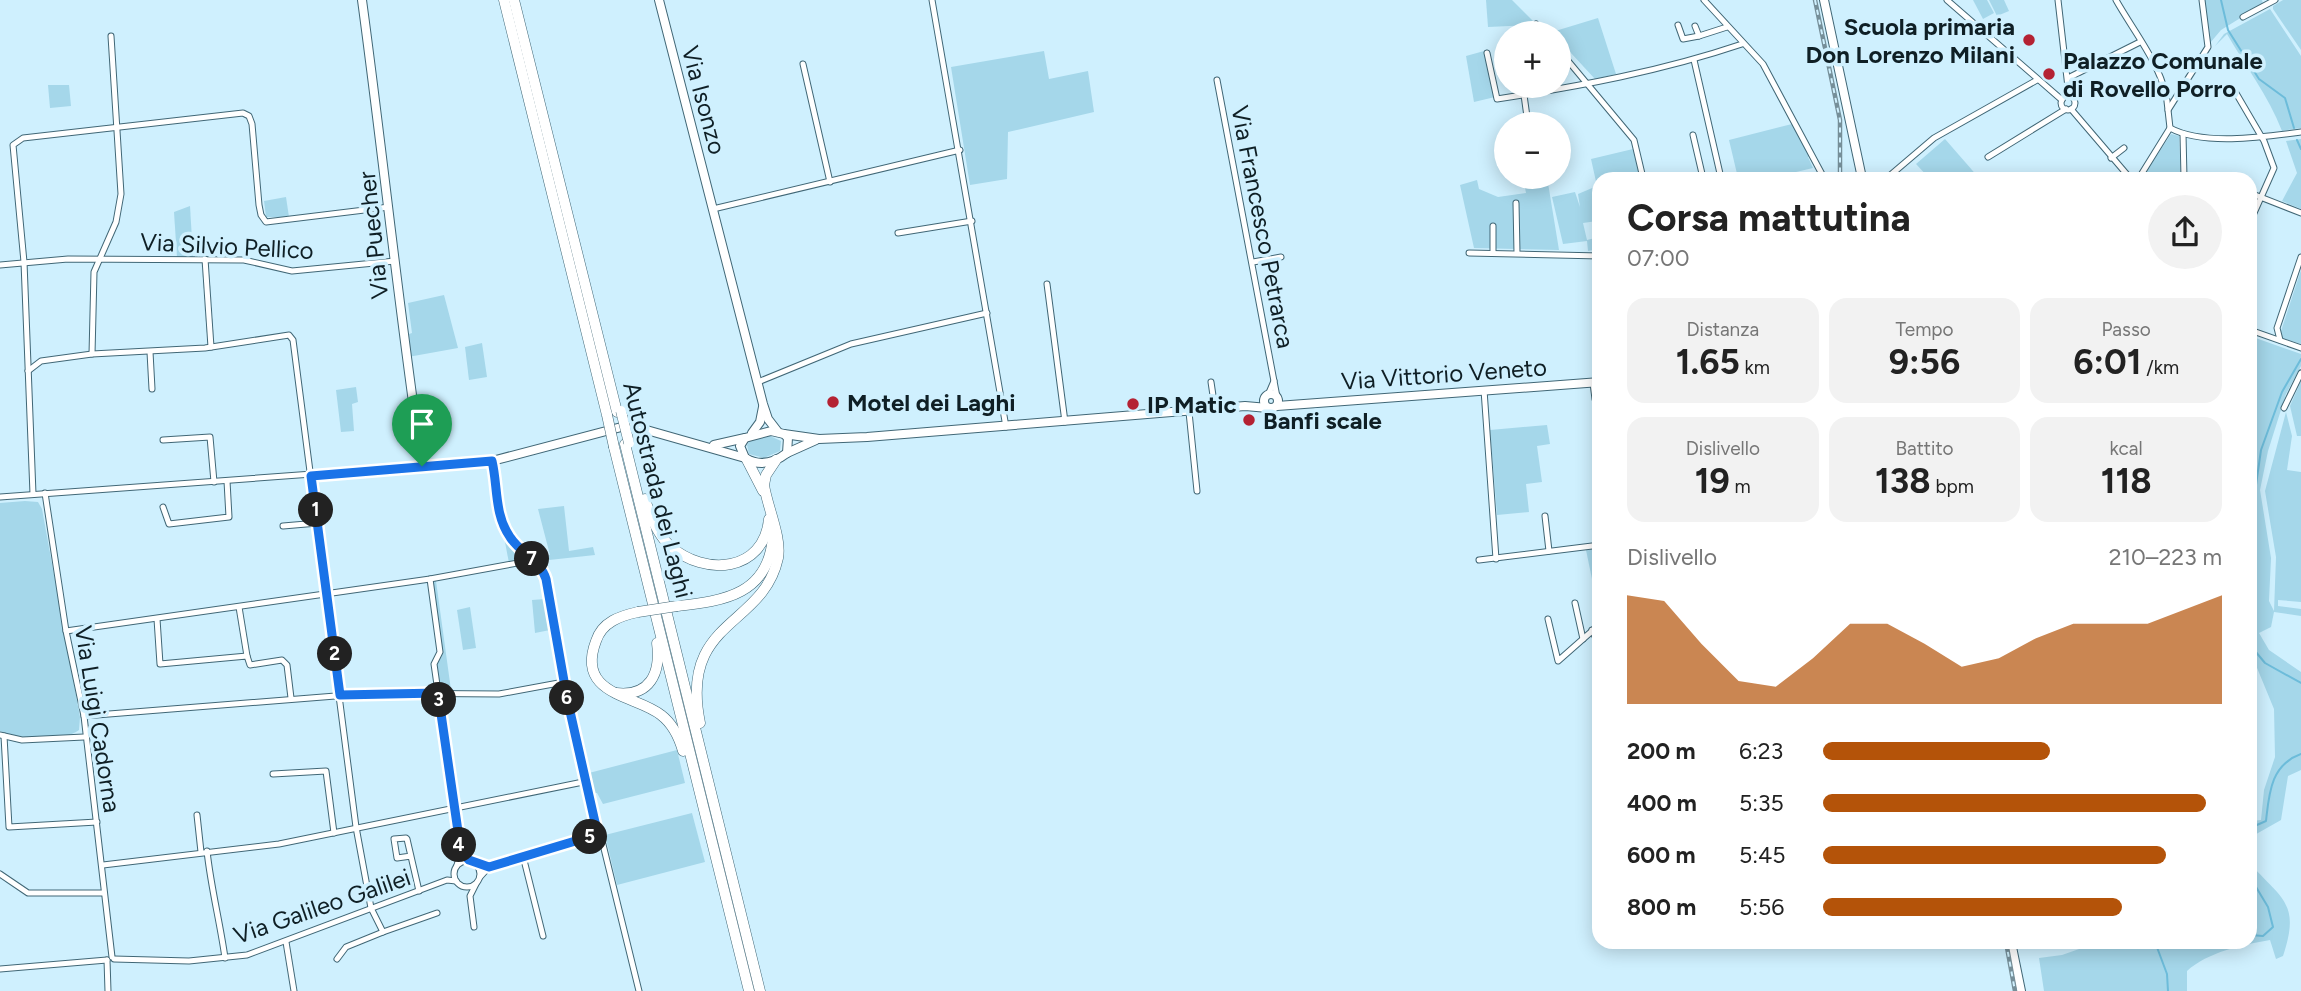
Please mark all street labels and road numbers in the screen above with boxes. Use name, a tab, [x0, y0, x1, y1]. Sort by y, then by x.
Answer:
street label: Via Isonzo	[676, 43, 732, 157]
street label: Via Francesco Petrarca	[1225, 103, 1301, 351]
street label: Via Puecher	[352, 170, 394, 300]
street label: Via Silvio Pellico	[140, 227, 314, 265]
street label: Via Vittorio Veneto	[1340, 352, 1548, 396]
street label: Autostrada dei Laghi	[617, 379, 699, 601]
street label: Via Luigi Cadorna	[69, 624, 127, 814]
street label: Via Galileo Galilei	[230, 862, 414, 950]

